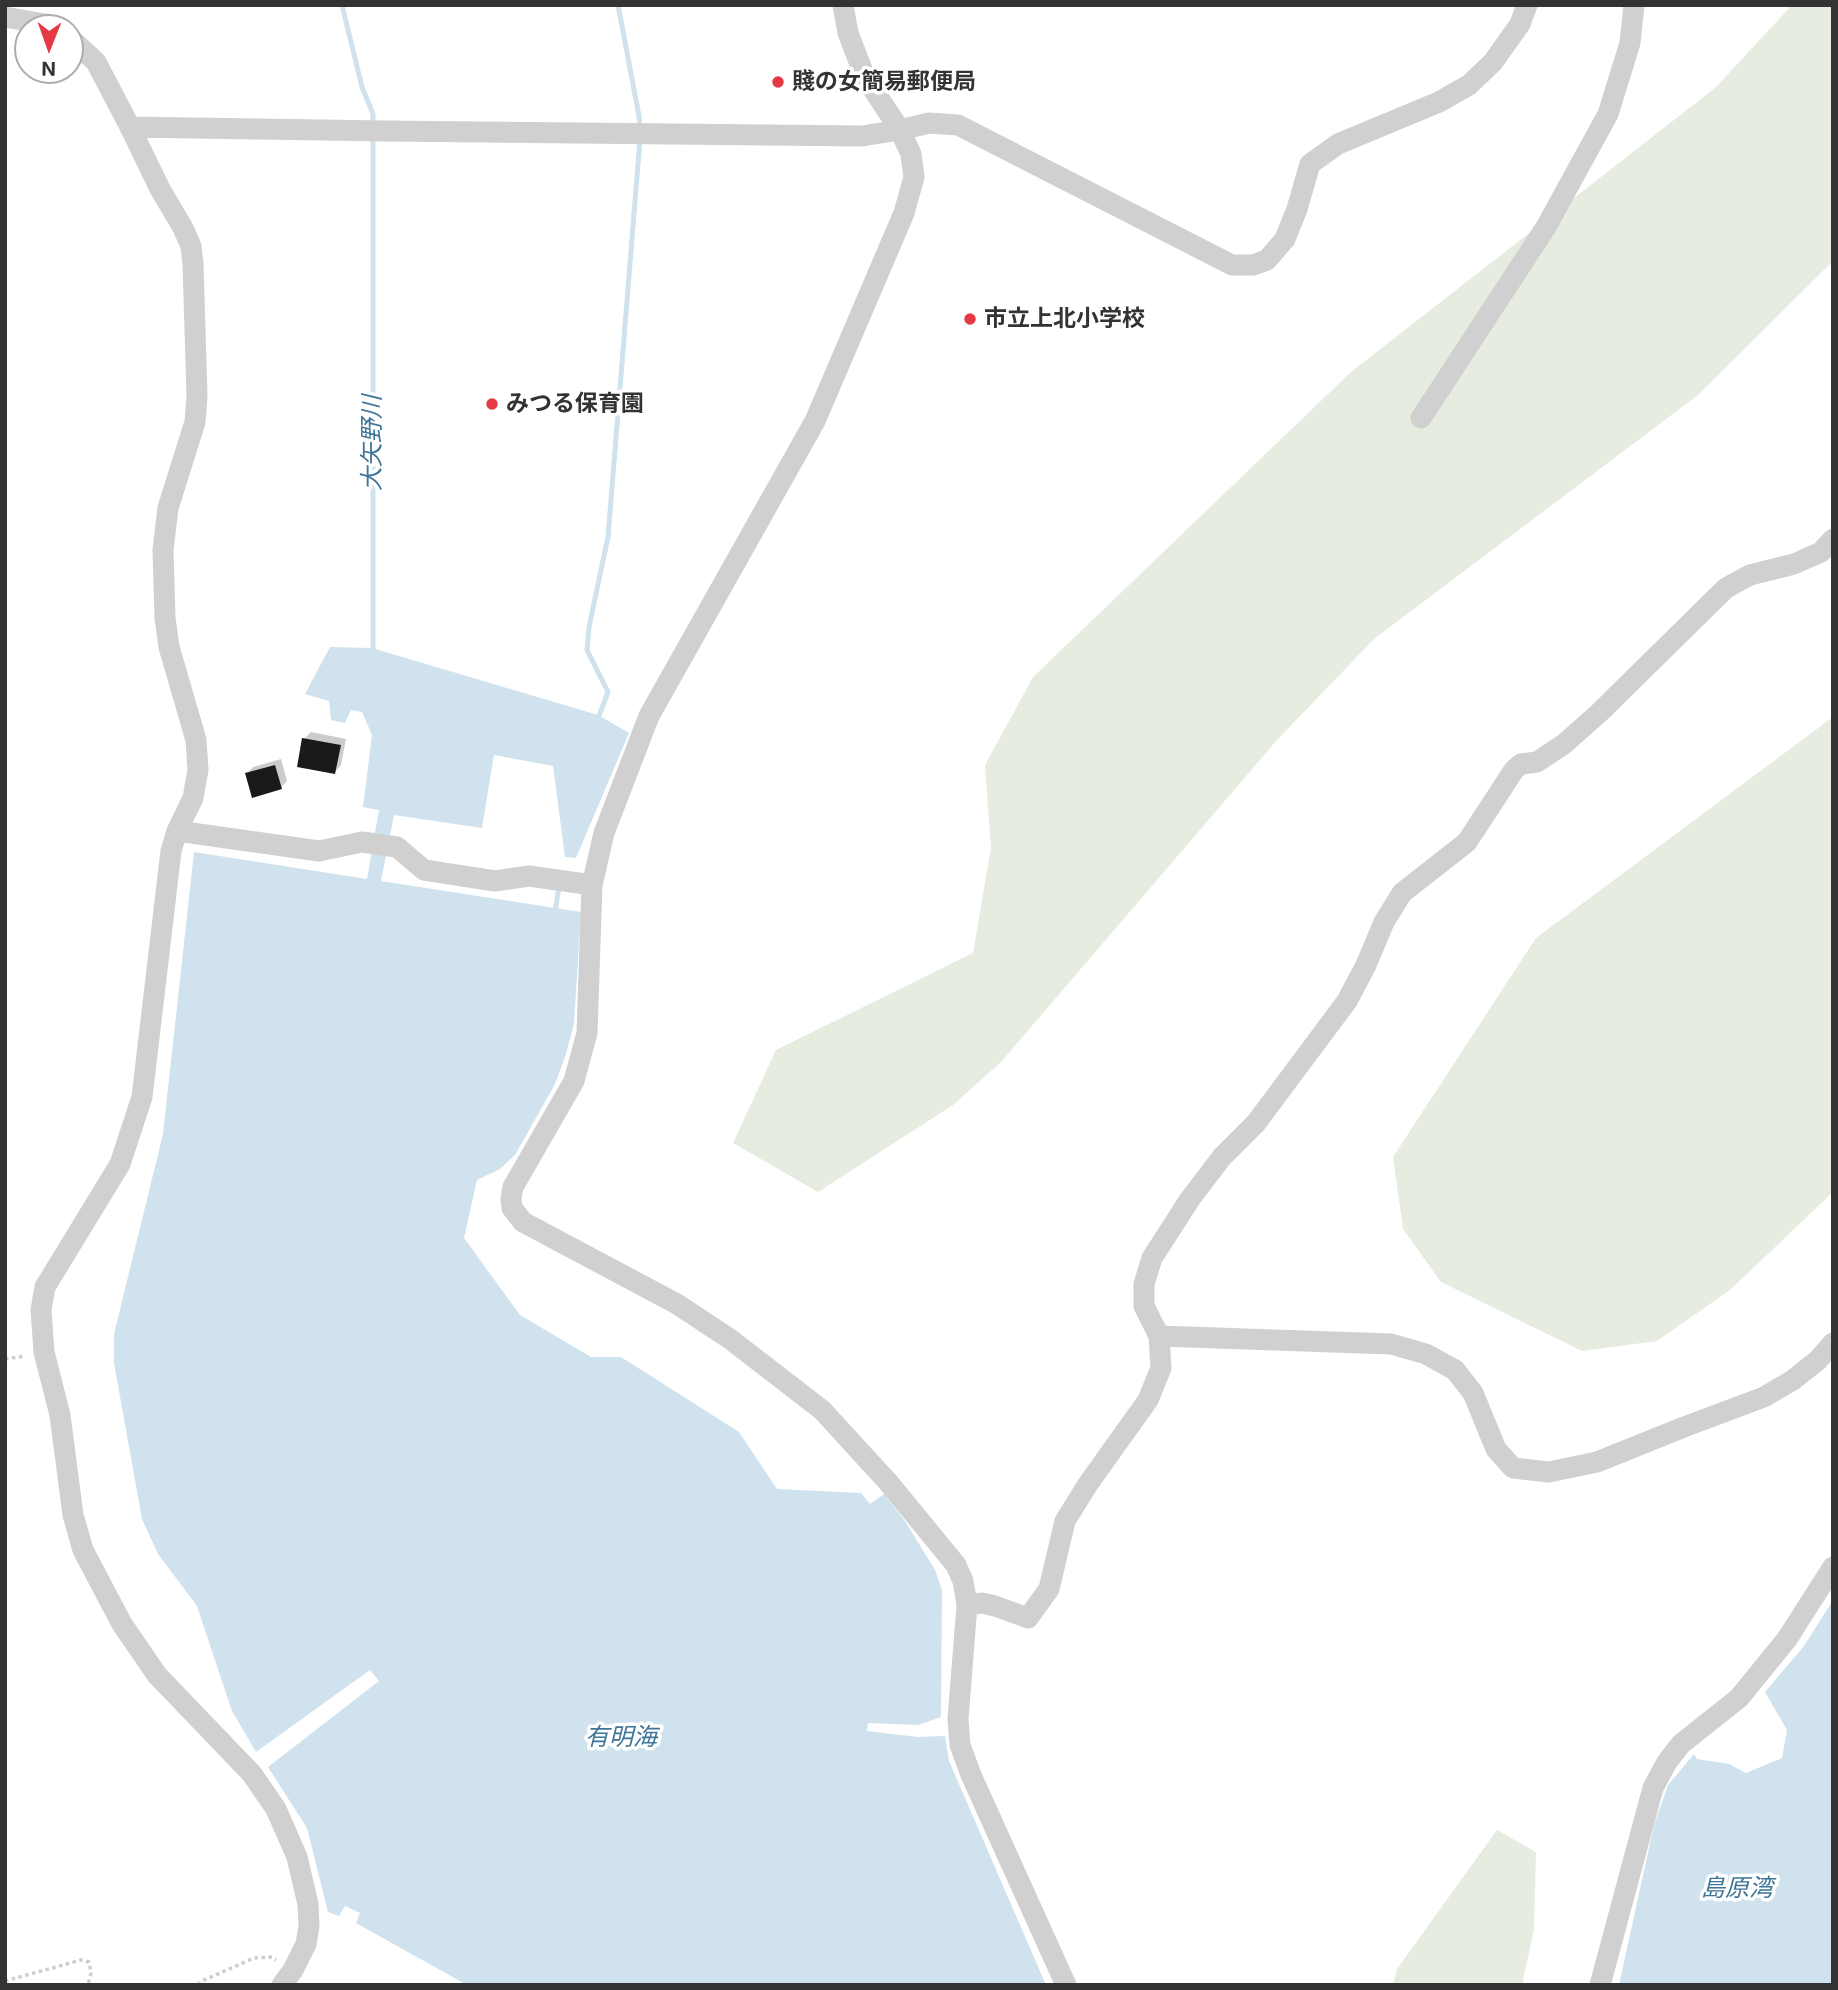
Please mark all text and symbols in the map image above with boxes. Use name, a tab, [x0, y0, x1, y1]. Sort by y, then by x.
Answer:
north arrow	[14, 14, 84, 84]
text: N	[41, 57, 56, 80]
place label: 賤の女簡易郵便局	[792, 68, 976, 96]
marker: 賤の女簡易郵便局	[770, 74, 786, 90]
place label: 市立上北小学校	[984, 305, 1145, 333]
marker: 市立上北小学校	[962, 311, 978, 327]
place label: みつる保育園	[506, 390, 644, 418]
water label: 大矢野川	[359, 395, 387, 491]
marker: みつる保育園	[484, 396, 500, 412]
water label: 有明海	[585, 1724, 657, 1752]
water label: 島原湾	[1701, 1875, 1773, 1903]

